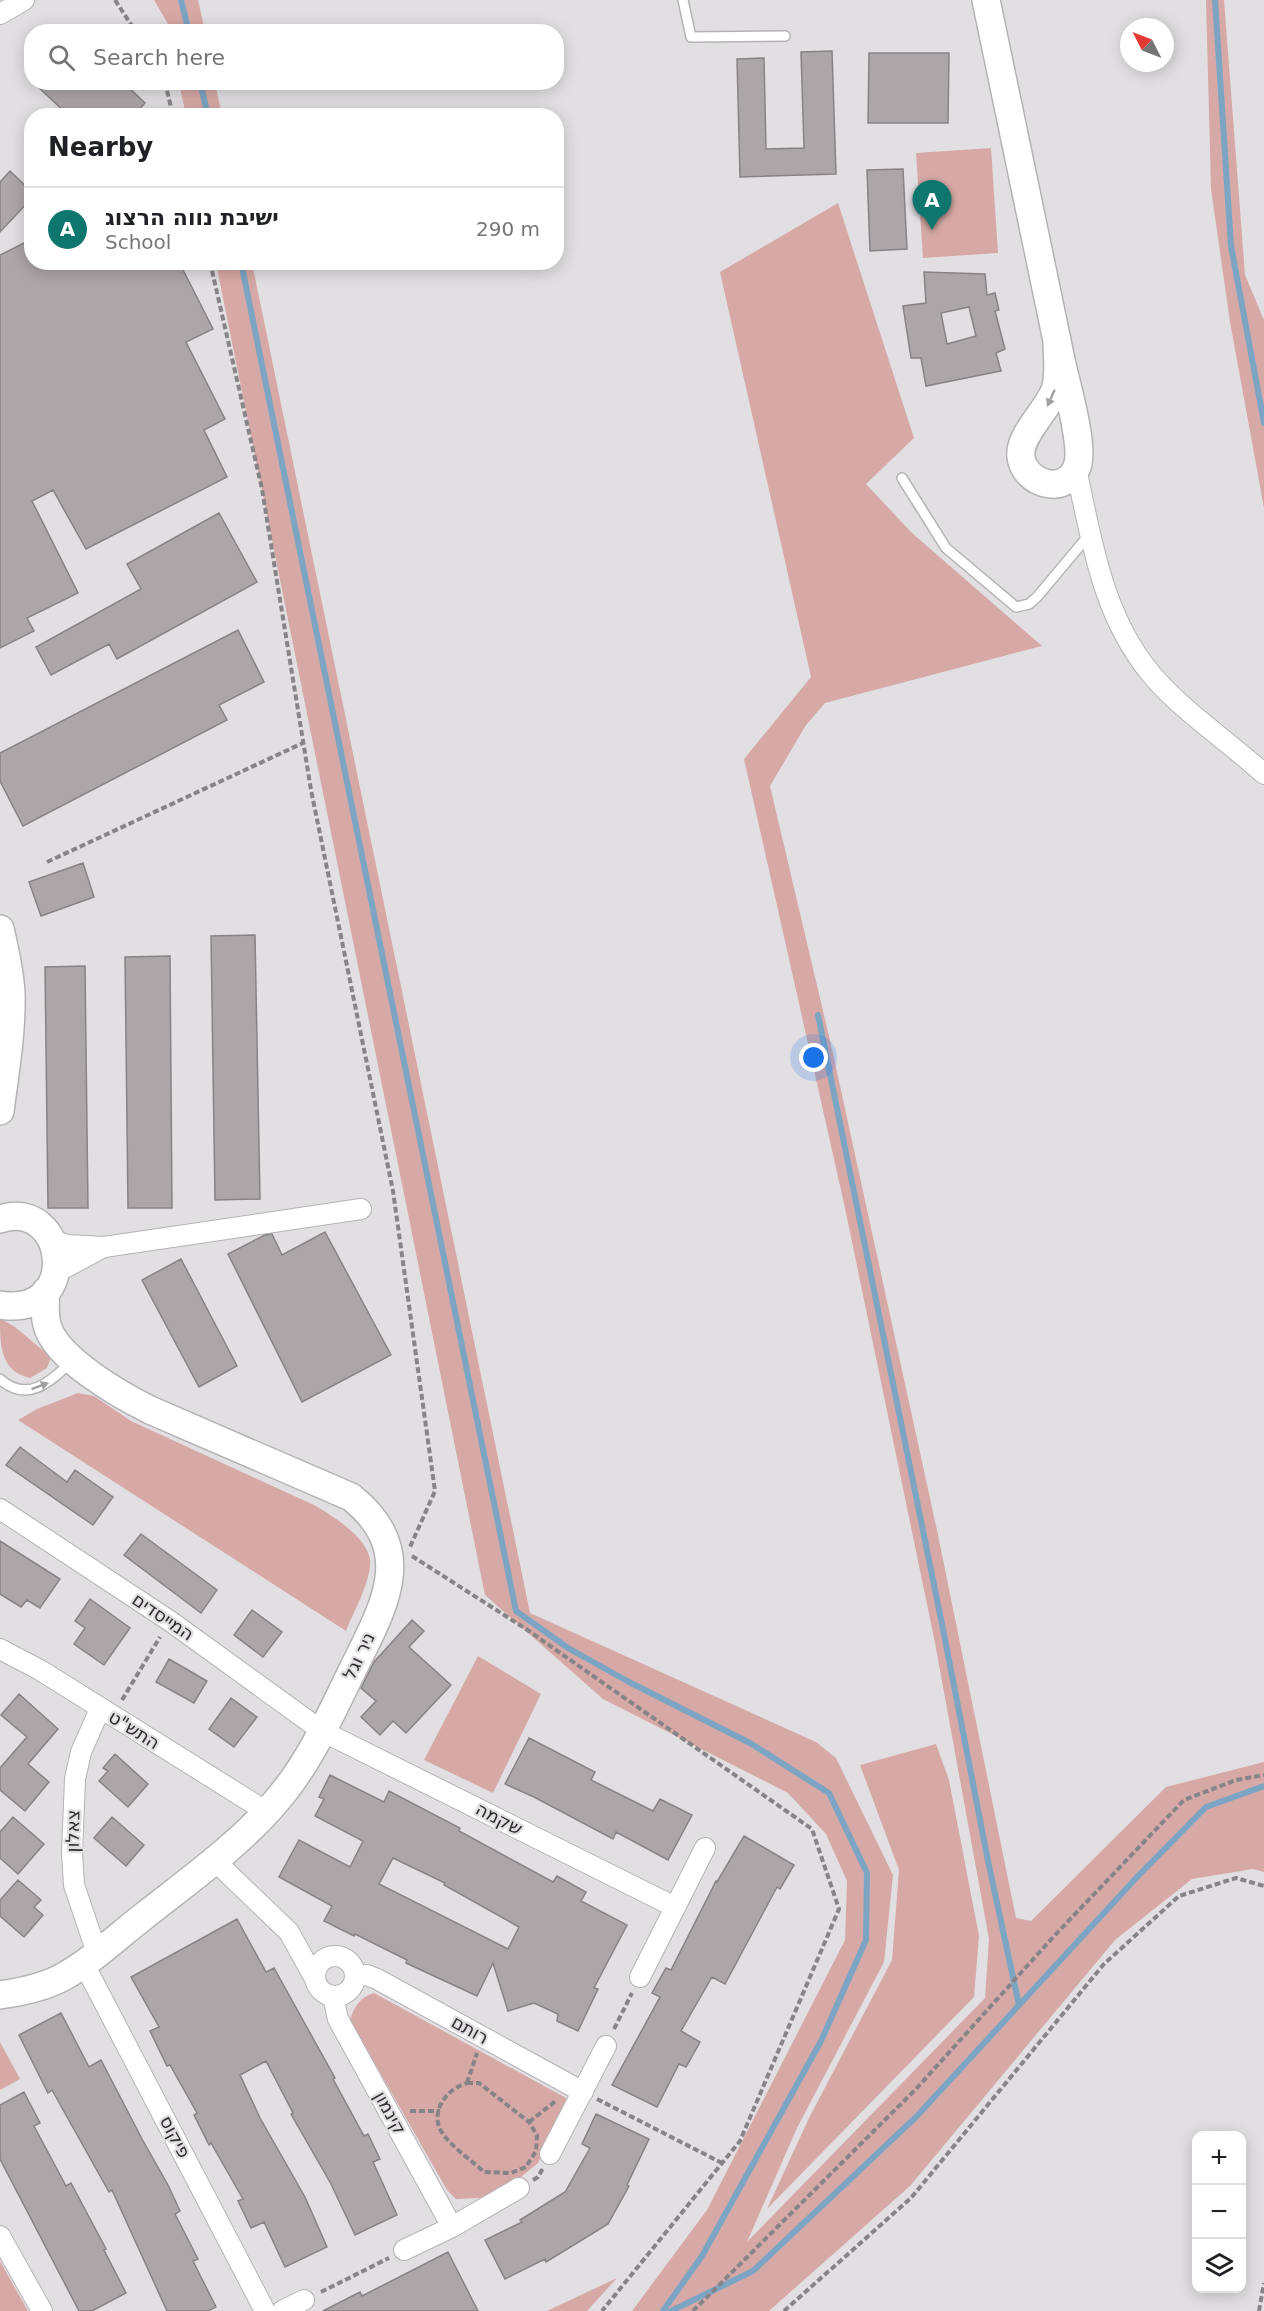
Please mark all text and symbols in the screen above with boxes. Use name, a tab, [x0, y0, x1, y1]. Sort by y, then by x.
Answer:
north arrow	[1120, 18, 1174, 72]
search box	[24, 24, 564, 90]
icon: search	[45, 41, 78, 74]
text: Search here	[93, 45, 225, 70]
text: Nearby	[48, 132, 153, 162]
pin: A	[912, 180, 952, 230]
text: ישיבת נווה הרצוג	[105, 205, 279, 230]
text: A	[60, 217, 75, 241]
text: 290 m	[476, 217, 540, 241]
text: School	[105, 230, 171, 254]
one-way arrow	[1046, 389, 1056, 407]
your location	[799, 1043, 828, 1072]
one-way arrow	[31, 1380, 49, 1390]
street label: המייסדים	[129, 1588, 198, 1645]
street label: ניר וגל	[338, 1629, 379, 1683]
street label: התש"ט	[105, 1706, 164, 1753]
street label: שקמה	[472, 1798, 526, 1839]
street label: צאלון	[62, 1809, 83, 1853]
street label: רותם	[448, 2011, 492, 2048]
street label: קינמון	[370, 2088, 411, 2138]
street label: פיקוס	[156, 2112, 195, 2161]
map controls	[1192, 2131, 1246, 2293]
button: +	[1192, 2131, 1246, 2185]
button: −	[1192, 2185, 1246, 2239]
button: layers	[1192, 2239, 1246, 2293]

